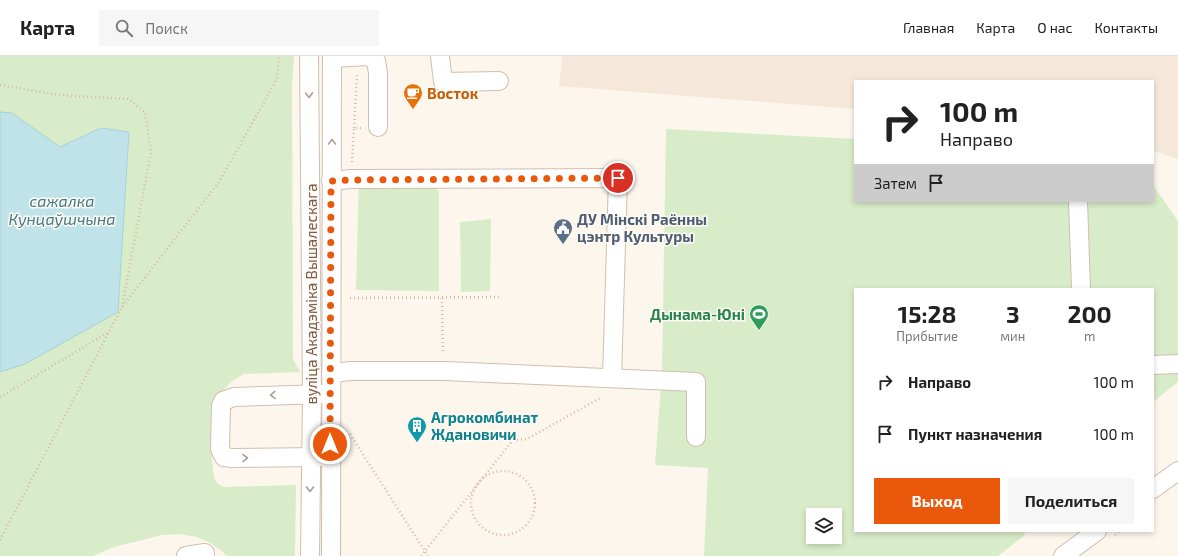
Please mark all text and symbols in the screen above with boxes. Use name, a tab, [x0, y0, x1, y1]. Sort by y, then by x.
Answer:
search box	[99, 10, 379, 46]
text: Карта	[20, 16, 75, 39]
icon: search	[113, 17, 135, 39]
text: Поиск	[145, 19, 188, 37]
text: Главная	[903, 19, 954, 36]
text: Карта	[976, 19, 1015, 36]
text: О нас	[1037, 19, 1073, 36]
text: Контакты	[1095, 19, 1158, 36]
cafe icon: Восток	[402, 82, 424, 110]
place label: Восток	[427, 84, 479, 102]
one-way arrow	[305, 92, 313, 98]
text: 100 m	[940, 94, 1018, 128]
icon: right	[874, 96, 926, 148]
text: Направо	[940, 128, 1013, 150]
one-way arrow	[328, 139, 336, 145]
pin	[601, 161, 635, 195]
icon: arrive	[607, 167, 629, 189]
icon: arrive	[925, 172, 947, 194]
text: Затем	[874, 174, 917, 192]
street label: вуліца Акадэміка Вышалескага	[302, 183, 321, 405]
water label: сажалка Кунцаўшчына	[9, 191, 115, 228]
place label: ДУ Мінскі Раённы цэнтр Культуры	[577, 210, 707, 245]
public building icon: ДУ Мінскі Раённы цэнтр Культуры	[552, 217, 574, 245]
text: 15:28	[898, 299, 956, 328]
text: 3	[1006, 299, 1020, 328]
text: 200	[1067, 299, 1112, 328]
sports icon: Дынама-Юні	[748, 303, 770, 331]
place label: Дынама-Юні	[650, 305, 745, 323]
text: Прибытие	[896, 328, 958, 344]
text: мин	[1000, 328, 1025, 344]
text: m	[1084, 328, 1095, 344]
icon: right	[874, 371, 896, 393]
text: Направо	[908, 373, 971, 391]
text: 100 m	[1093, 373, 1134, 391]
one-way arrow	[270, 391, 276, 400]
place label: Агрокомбинат Ждановичи	[431, 408, 539, 443]
building icon: Агрокомбинат Ждановичи	[406, 415, 428, 443]
position arrow	[309, 423, 351, 465]
icon: arrive	[874, 423, 896, 445]
text: Пункт назначения	[908, 425, 1042, 443]
text: 100 m	[1093, 425, 1134, 443]
one-way arrow	[242, 454, 248, 462]
button: Выход	[874, 478, 1000, 524]
button: Поделиться	[1008, 478, 1134, 524]
one-way arrow	[306, 486, 314, 492]
map controls	[806, 508, 842, 544]
button: layers	[806, 508, 842, 544]

